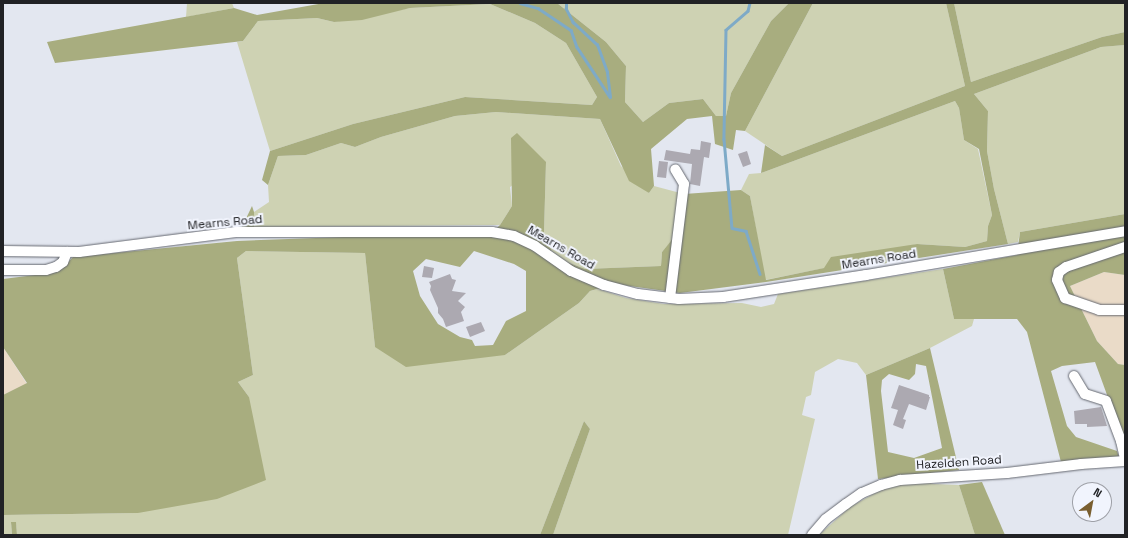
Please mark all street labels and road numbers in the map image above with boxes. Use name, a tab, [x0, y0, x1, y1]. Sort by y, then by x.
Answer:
street label: Mearns Road	[187, 213, 263, 233]
street label: Mearns Road	[525, 223, 597, 273]
street label: Mearns Road	[841, 247, 917, 273]
street label: Hazelden Road	[916, 453, 1002, 473]

